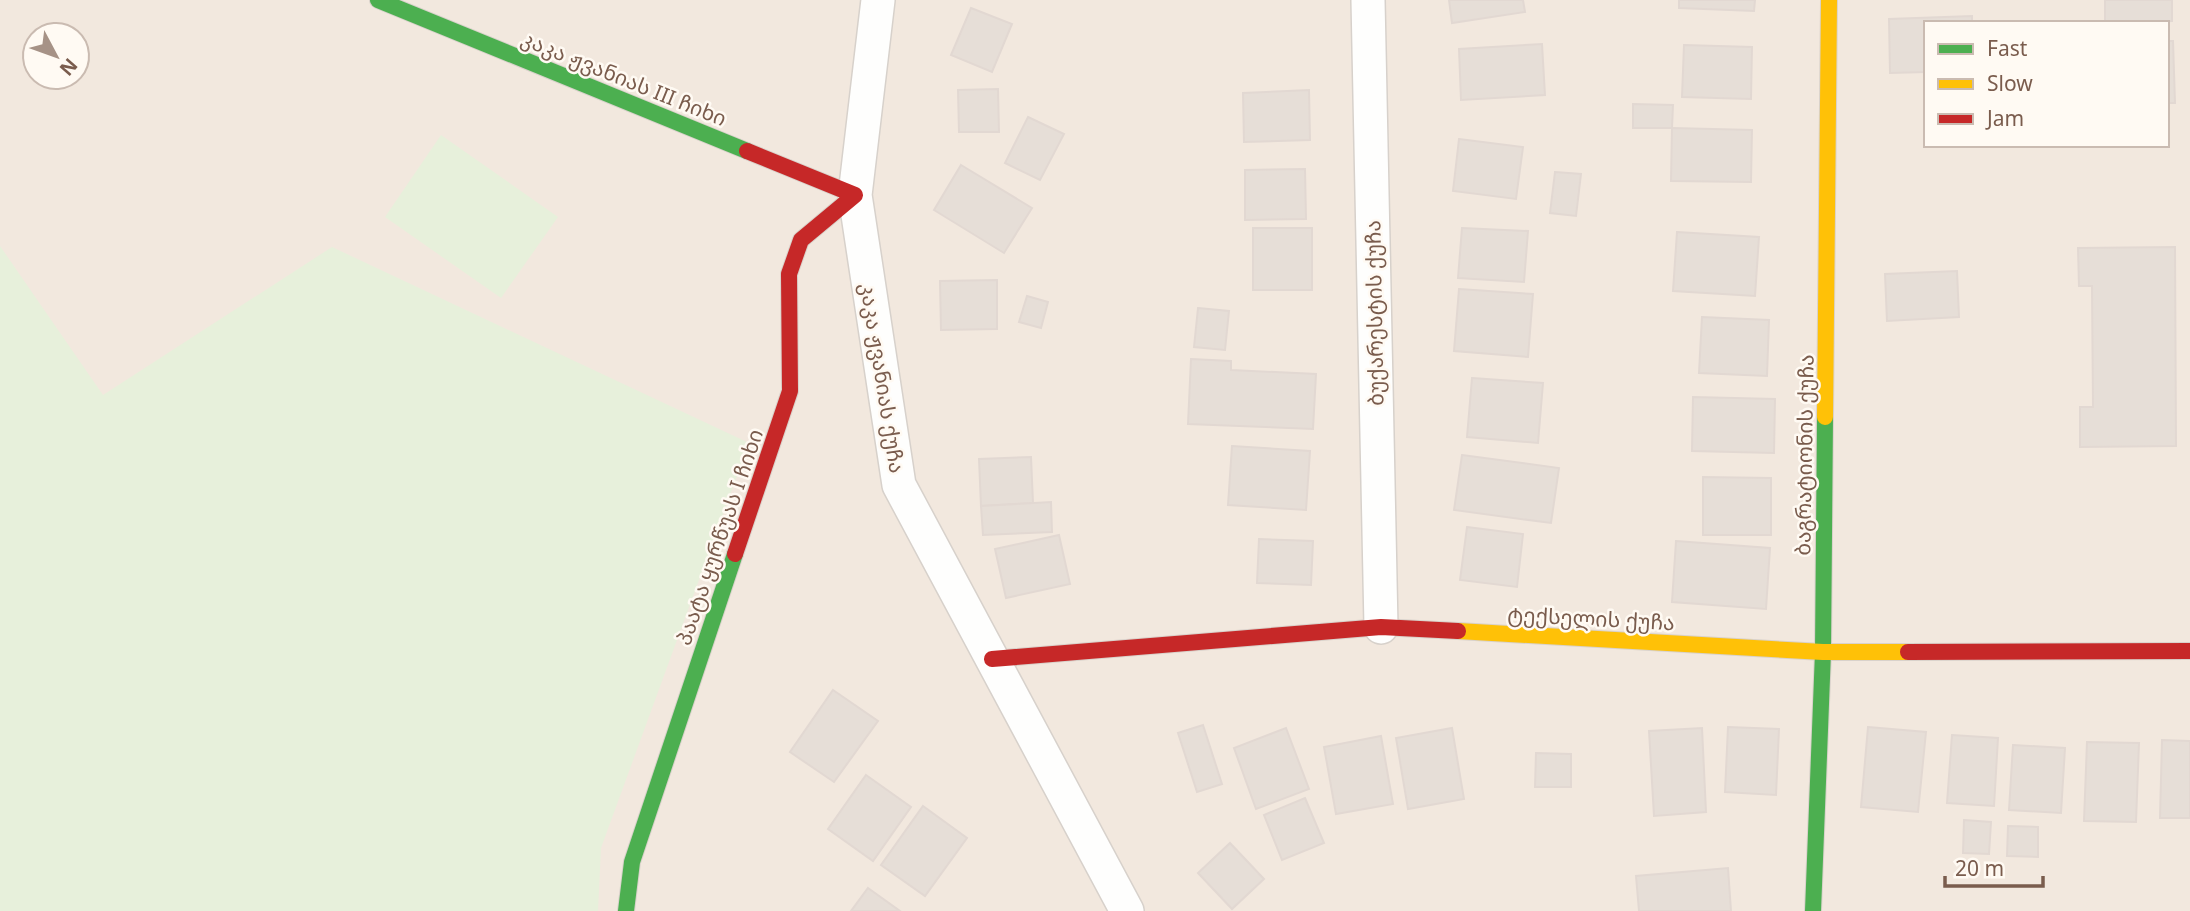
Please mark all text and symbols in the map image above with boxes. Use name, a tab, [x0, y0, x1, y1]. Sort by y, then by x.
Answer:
north arrow	[21, 21, 91, 91]
legend	[1924, 21, 2169, 147]
street label: კაკა ჟვანიას III ჩიხი	[517, 24, 731, 132]
text: Fast	[1987, 34, 2028, 62]
text: N	[54, 53, 84, 82]
text: Slow	[1987, 69, 2033, 97]
text: Jam	[1985, 104, 2024, 132]
street label: ბუქარესტის ქუჩა	[1358, 220, 1390, 406]
street label: კაკა ჟვანიას ქუჩა	[854, 281, 912, 475]
street label: ბაგრატიონის ქუჩა	[1788, 354, 1820, 556]
street label: პაატა ყურწუას I ჩიხი	[669, 425, 769, 649]
street label: ტექსელის ქუჩა	[1507, 600, 1675, 636]
scale bar	[1945, 844, 2043, 888]
text: 20 m	[1955, 854, 2004, 882]

